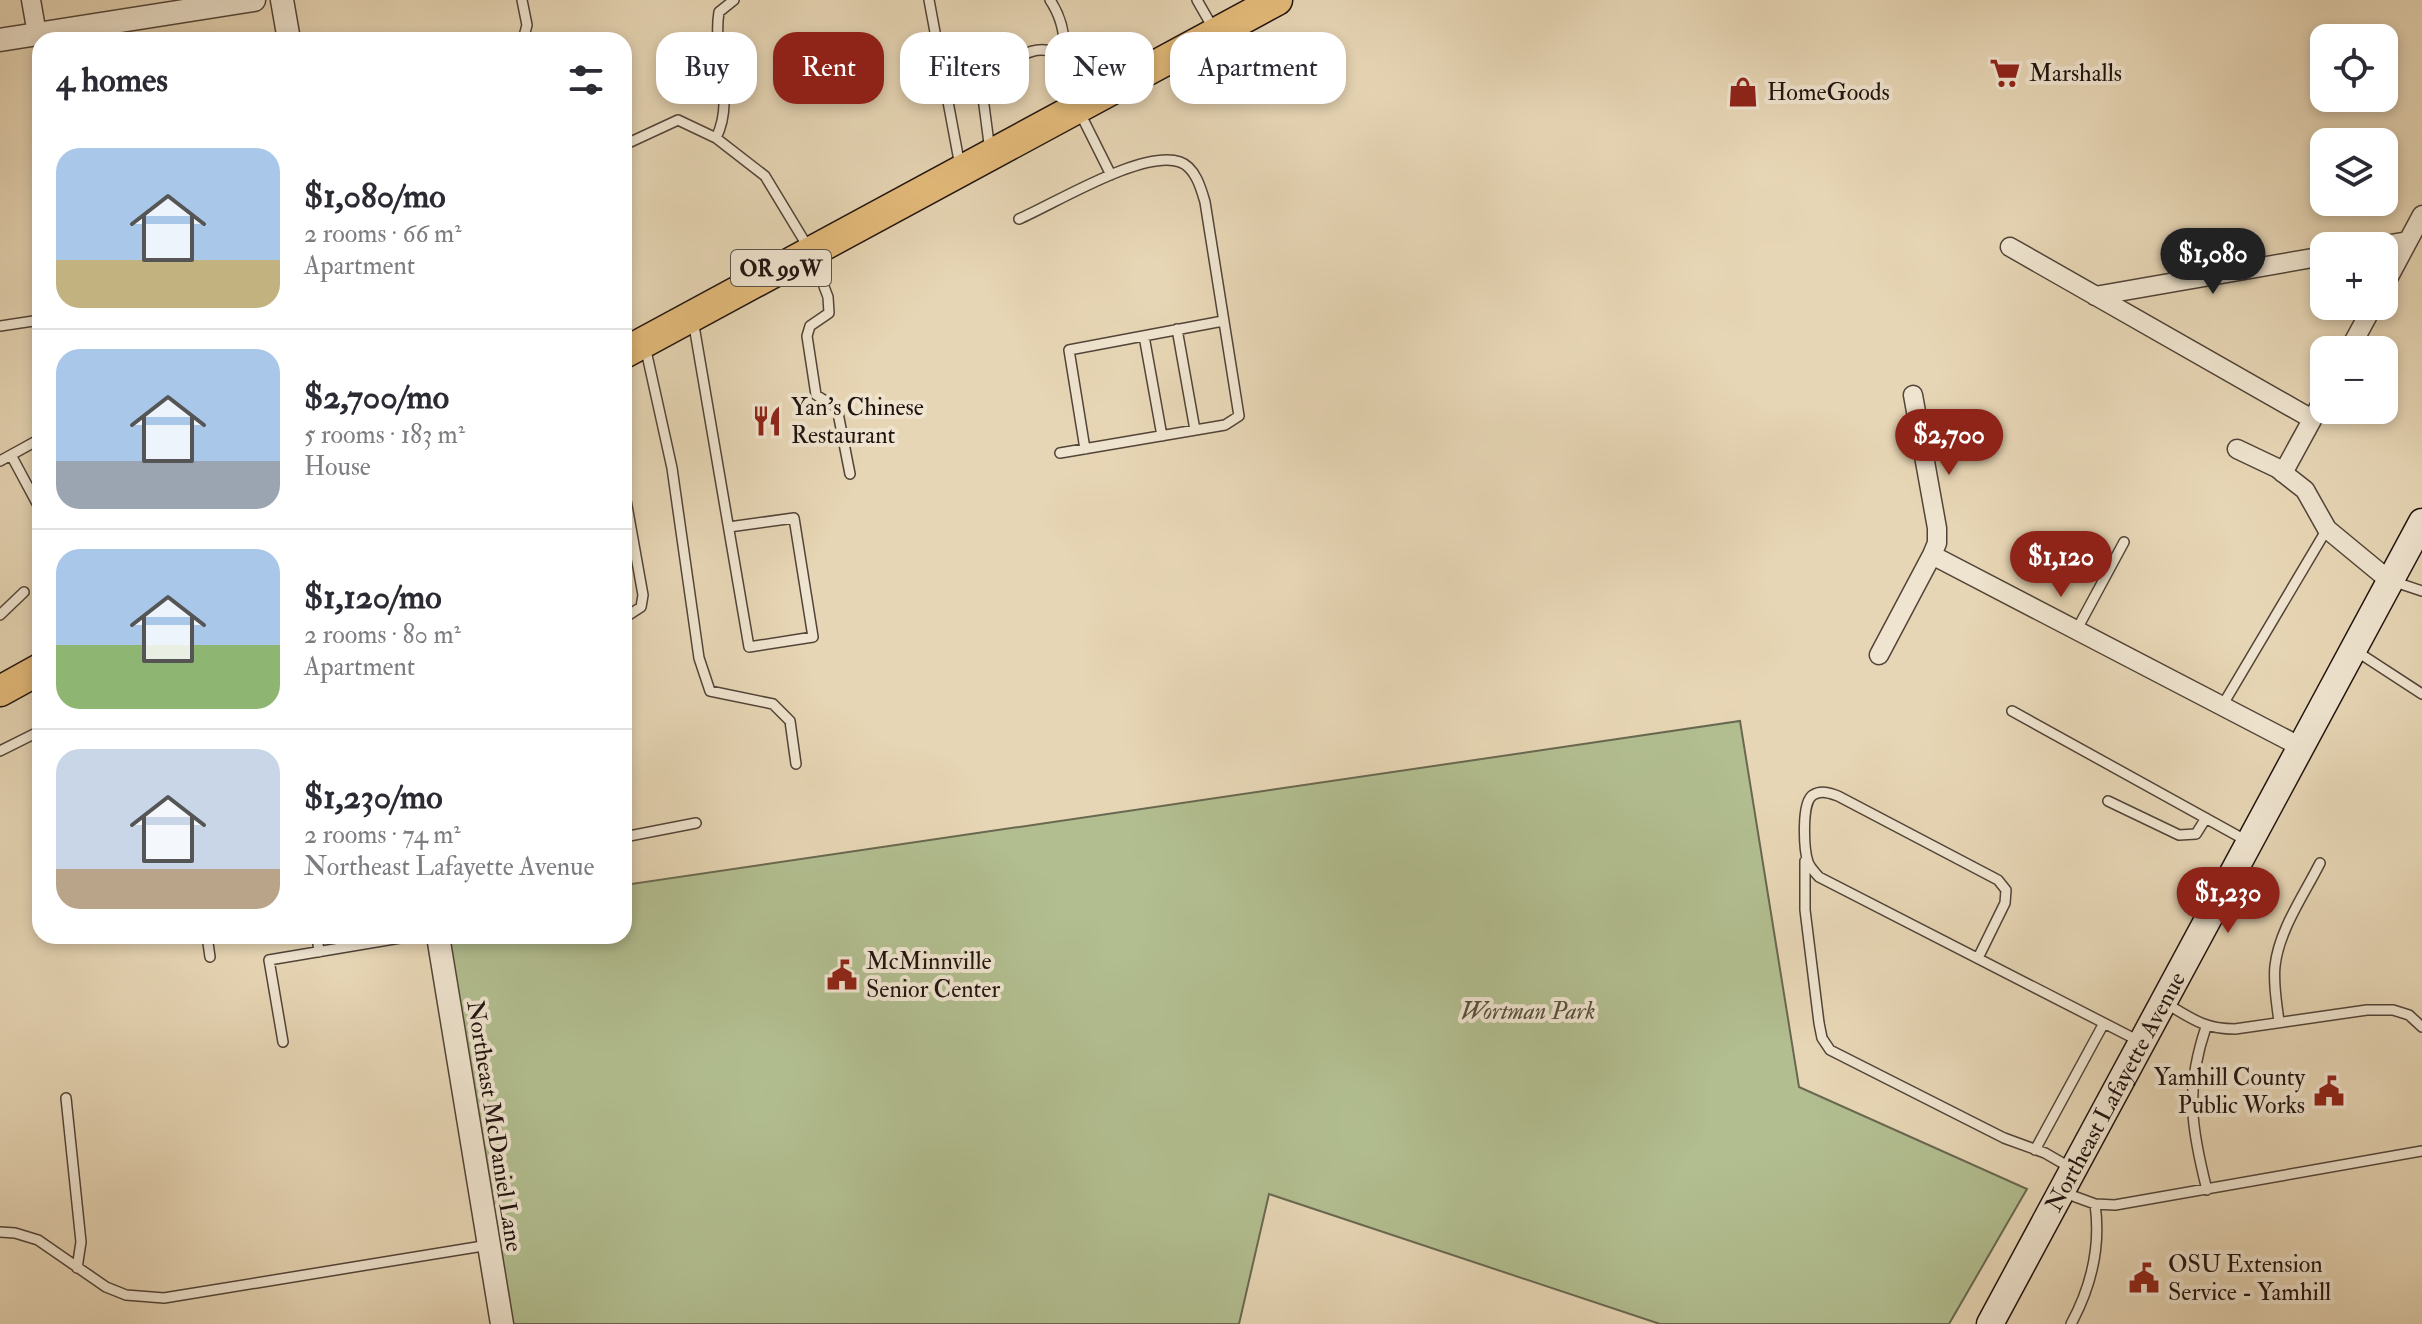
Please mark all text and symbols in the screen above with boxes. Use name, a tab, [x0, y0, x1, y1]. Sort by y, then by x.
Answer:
map controls	[2310, 24, 2398, 424]
button: locate	[2310, 24, 2398, 112]
chip: Buy	[656, 32, 757, 104]
chip: Rent	[773, 32, 884, 104]
chip: Filters	[900, 32, 1029, 104]
chip: New	[1045, 32, 1154, 104]
chip: Apartment	[1170, 32, 1346, 104]
supermarket icon: Marshalls	[1988, 56, 2022, 90]
icon: filters	[564, 58, 608, 102]
place label: Marshalls	[2029, 58, 2122, 89]
text: 4 homes	[56, 59, 168, 102]
shop icon: HomeGoods	[1726, 75, 1760, 109]
place label: HomeGoods	[1767, 77, 1890, 108]
button: layers	[2310, 128, 2398, 216]
text: $1,080/mo	[304, 175, 446, 218]
icon: home	[120, 180, 216, 276]
text: 2 rooms · 66 m²	[304, 218, 462, 250]
pin: $1,080	[2148, 228, 2278, 296]
button: +	[2310, 232, 2398, 320]
text: $1,080	[2178, 238, 2248, 270]
text: Apartment	[304, 250, 415, 282]
road number: OR 99W	[731, 250, 831, 286]
button: −	[2310, 336, 2398, 424]
text: $2,700/mo	[304, 376, 449, 419]
icon: home	[120, 381, 216, 477]
place label: Yan's Chinese Restaurant	[791, 392, 924, 451]
restaurant icon: Yan's Chinese Restaurant	[750, 404, 784, 438]
pin: $2,700	[1884, 409, 2014, 477]
text: 5 rooms · 183 m²	[304, 419, 465, 451]
text: $2,700	[1913, 419, 1985, 451]
text: House	[304, 451, 371, 483]
pin: $1,120	[1996, 531, 2126, 599]
text: $1,120	[2028, 541, 2094, 573]
text: $1,120/mo	[304, 576, 442, 619]
icon: home	[120, 581, 216, 677]
text: 2 rooms · 80 m²	[304, 619, 461, 651]
text: Apartment	[304, 651, 415, 683]
text: $1,230/mo	[304, 776, 443, 819]
icon: home	[120, 781, 216, 877]
text: 2 rooms · 74 m²	[304, 819, 461, 851]
text: Northeast Lafayette Avenue	[304, 851, 594, 883]
pin: $1,230	[2163, 867, 2293, 935]
text: $1,230	[2195, 877, 2261, 909]
place label: McMinnville Senior Center	[866, 946, 1000, 1005]
public building icon: McMinnville Senior Center	[825, 958, 859, 992]
street label: Northeast Lafayette Avenue	[2038, 966, 2193, 1217]
park label: Wortman Park	[1461, 996, 1596, 1027]
street label: Northeast McDaniel Lane	[459, 998, 530, 1254]
place label: Yamhill County Public Works	[2154, 1062, 2305, 1121]
public building icon: Yamhill County Public Works	[2312, 1074, 2346, 1108]
place label: OSU Extension Service - Yamhill	[2168, 1249, 2331, 1308]
public building icon: OSU Extension Service - Yamhill	[2127, 1261, 2161, 1295]

